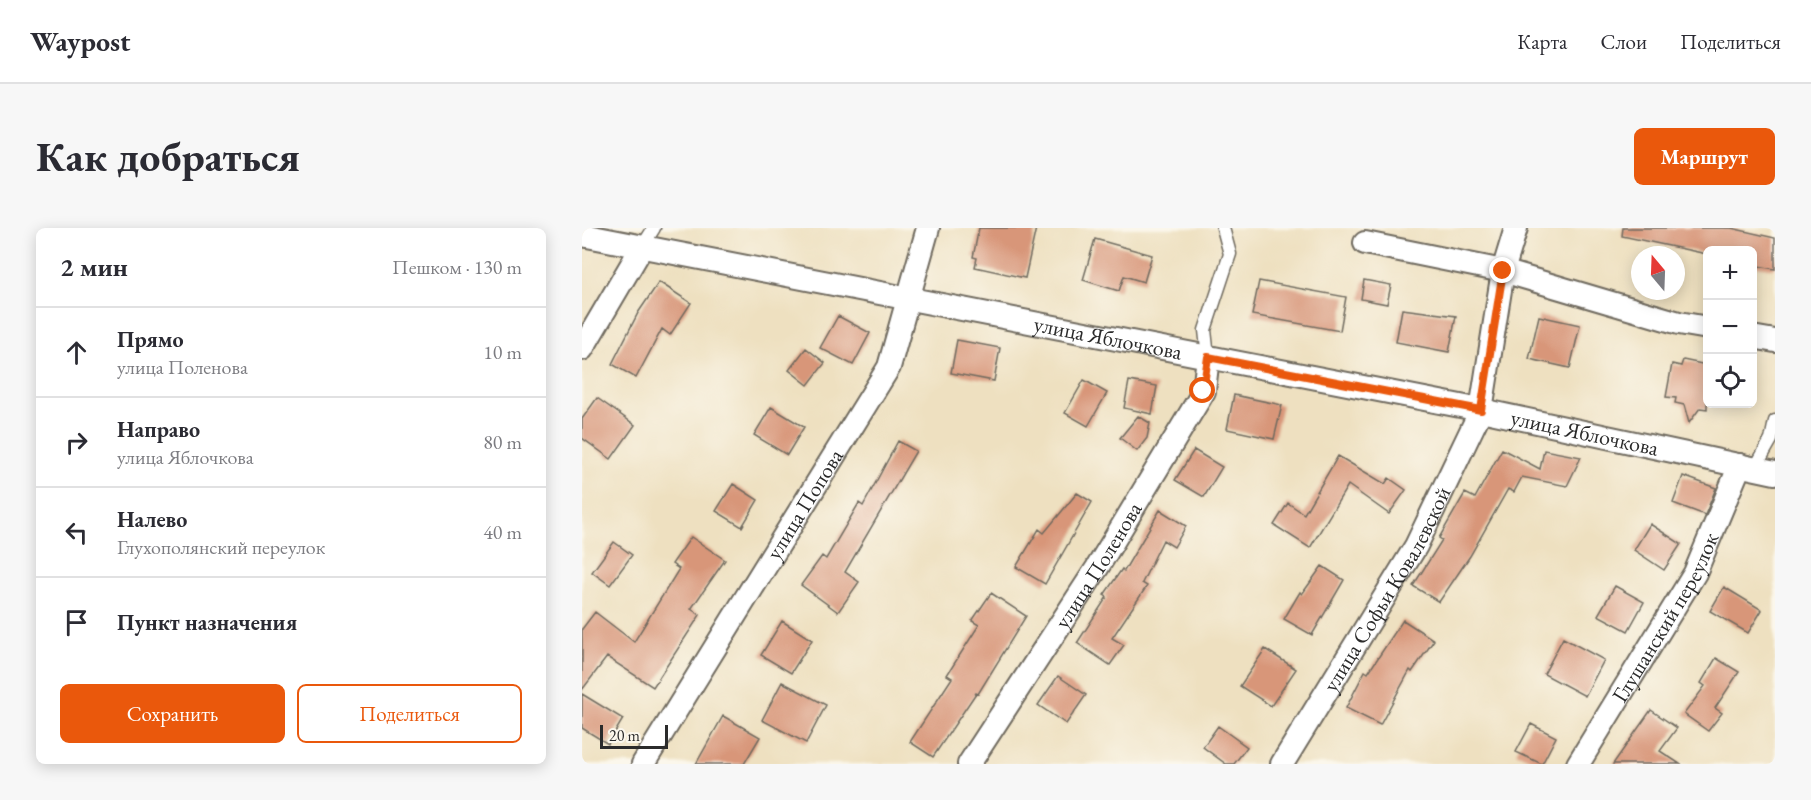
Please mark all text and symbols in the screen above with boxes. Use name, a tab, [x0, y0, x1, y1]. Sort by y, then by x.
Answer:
text: Waypost	[30, 23, 131, 59]
text: Карта	[1517, 28, 1567, 55]
text: Слои	[1600, 28, 1647, 55]
text: Поделиться	[1680, 28, 1781, 55]
button: Маршрут	[1634, 128, 1775, 185]
text: Как добраться	[36, 129, 300, 184]
north arrow	[1631, 246, 1685, 300]
map controls	[1703, 246, 1757, 408]
button: +	[1703, 246, 1757, 300]
text: 2 мин	[60, 250, 128, 284]
text: Пешком · 130 m	[392, 254, 522, 280]
route end	[1489, 257, 1515, 283]
button: −	[1703, 300, 1757, 354]
street label: улица Яблочкова	[1031, 309, 1185, 367]
text: Прямо	[117, 325, 184, 354]
icon: ahead	[60, 336, 93, 369]
text: 10 m	[483, 339, 522, 365]
text: улица Поленова	[117, 354, 248, 380]
button: locate	[1703, 354, 1757, 408]
route start	[1189, 377, 1215, 403]
street label: улица Яблочкова	[1508, 403, 1662, 463]
text: Направо	[117, 415, 200, 444]
icon: right	[60, 426, 93, 459]
text: 80 m	[483, 429, 522, 455]
street label: улица Попова	[759, 443, 850, 565]
text: улица Яблочкова	[117, 444, 254, 470]
street label: улица Софьи Ковалевской	[1316, 481, 1457, 697]
street label: улица Поленова	[1047, 496, 1149, 634]
text: Налево	[117, 505, 187, 534]
icon: left	[60, 516, 93, 549]
text: 40 m	[483, 519, 522, 545]
street label: Глушанский переулок	[1605, 528, 1725, 708]
text: Глухополянский переулок	[117, 534, 325, 560]
icon: arrive	[60, 606, 93, 639]
text: Пункт назначения	[117, 608, 297, 637]
button: Сохранить	[60, 684, 285, 743]
button: Поделиться	[297, 684, 522, 743]
scale bar	[600, 722, 668, 750]
text: 20 m	[609, 725, 640, 746]

